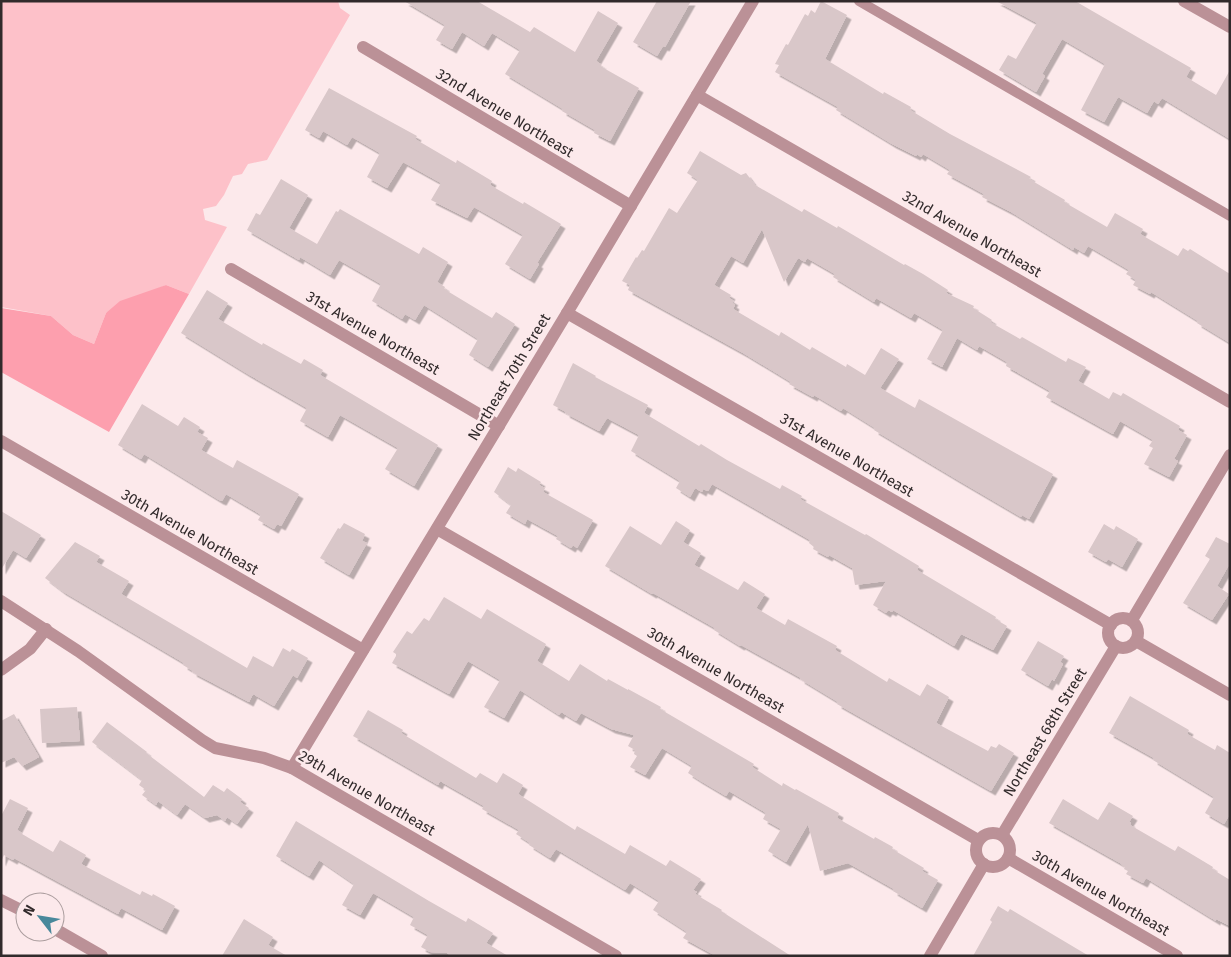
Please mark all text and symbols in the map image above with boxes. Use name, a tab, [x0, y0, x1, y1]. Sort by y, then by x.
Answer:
street label: 32nd Avenue Northeast	[433, 65, 578, 162]
street label: 32nd Avenue Northeast	[899, 187, 1045, 282]
street label: 31st Avenue Northeast	[303, 287, 443, 379]
street label: Northeast 70th Street	[464, 310, 554, 444]
street label: 31st Avenue Northeast	[777, 409, 917, 501]
street label: 30th Avenue Northeast	[118, 485, 262, 579]
street label: 30th Avenue Northeast	[644, 623, 788, 717]
street label: Northeast 68th Street	[1000, 664, 1091, 799]
street label: 29th Avenue Northeast	[296, 747, 439, 840]
street label: 30th Avenue Northeast	[1029, 846, 1173, 940]
north arrow	[15, 892, 65, 942]
text: N	[20, 902, 39, 919]

